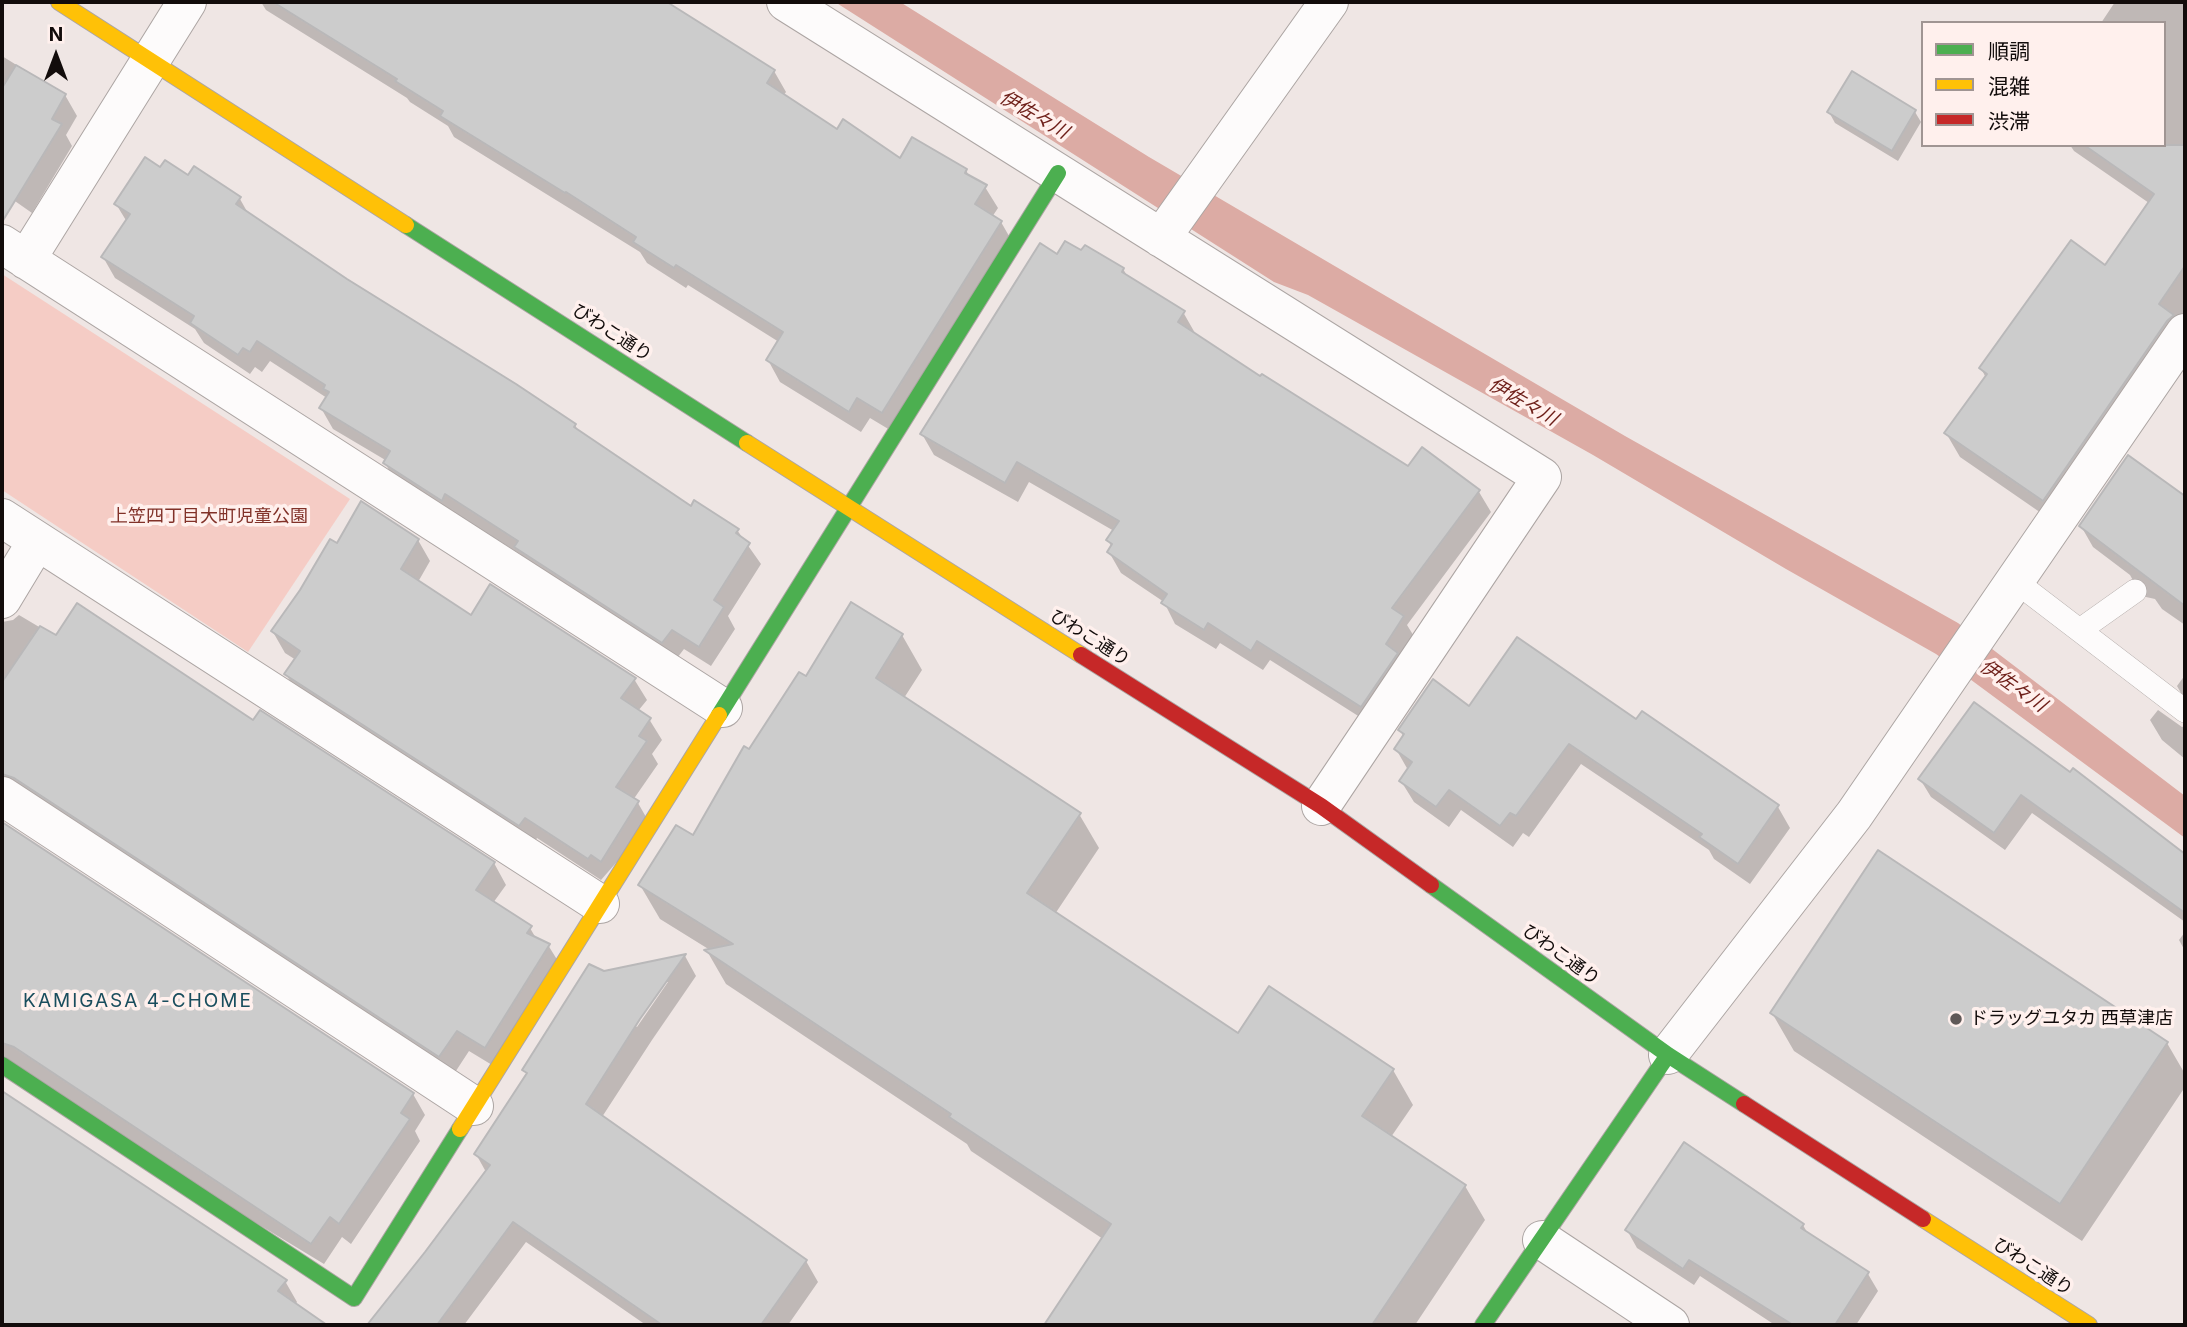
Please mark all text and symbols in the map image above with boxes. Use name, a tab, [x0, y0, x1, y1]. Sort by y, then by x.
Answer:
north arrow	[21, 21, 91, 91]
legend	[1921, 21, 2166, 147]
text: N	[49, 23, 63, 46]
text: 順調	[1988, 39, 2030, 64]
text: 混雑	[1988, 74, 2030, 99]
water label: 伊佐々川	[995, 86, 1073, 144]
text: 渋滞	[1988, 109, 2030, 134]
street label: びわこ通り	[568, 299, 656, 367]
water label: 伊佐々川	[1484, 373, 1562, 431]
park label: 上笠四丁目大町児童公園	[110, 506, 308, 528]
street label: びわこ通り	[1046, 605, 1134, 671]
water label: 伊佐々川	[1975, 655, 2051, 717]
street label: びわこ通り	[1518, 920, 1604, 990]
district label: KAMIGASA 4-CHOME	[25, 990, 251, 1012]
place label: ドラッグユタカ 西草津店	[1970, 1008, 2173, 1030]
marker: ドラッグユタカ 西草津店	[1948, 1011, 1964, 1027]
street label: びわこ通り	[1989, 1233, 2077, 1301]

